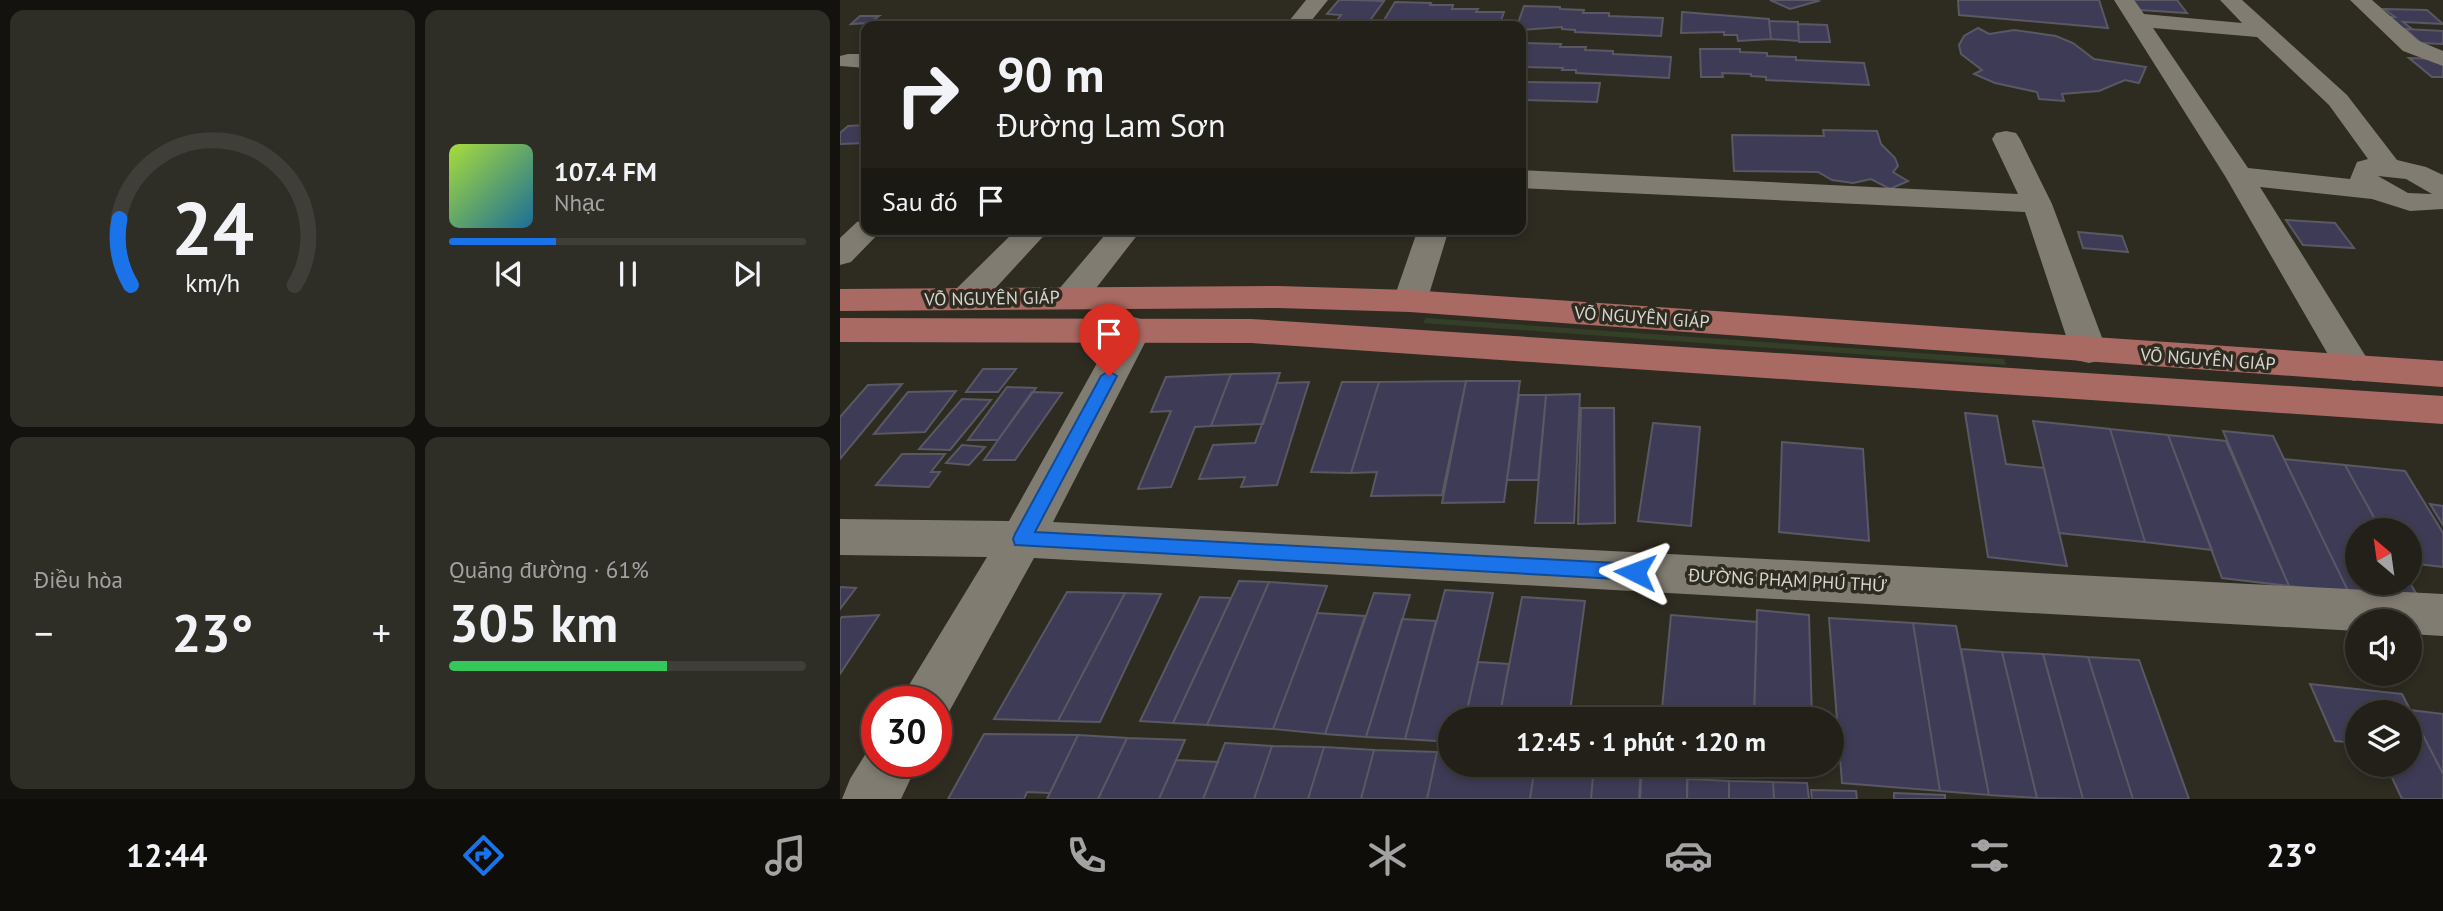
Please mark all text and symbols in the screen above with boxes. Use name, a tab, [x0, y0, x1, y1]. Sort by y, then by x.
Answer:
text: 90 m	[997, 42, 1104, 106]
icon: right	[882, 49, 973, 140]
text: Đường Lam Sơn	[997, 104, 1225, 146]
text: 107.4 FM	[554, 155, 657, 188]
text: 24	[171, 181, 254, 275]
icon: arrive	[972, 182, 1010, 220]
text: Sau đó	[882, 185, 958, 218]
text: Nhạc	[554, 188, 605, 217]
icon: previous	[490, 255, 528, 293]
icon: pause	[609, 255, 647, 293]
icon: next	[728, 255, 766, 293]
text: km/h	[185, 267, 240, 299]
street label: VÕ NGUYÊN GIÁP	[923, 285, 1060, 311]
street label: VÕ NGUYÊN GIÁP	[1573, 301, 1710, 333]
pin	[1079, 304, 1139, 376]
icon: arrive	[1090, 315, 1128, 353]
street label: VÕ NGUYÊN GIÁP	[2139, 343, 2276, 375]
north arrow	[2345, 518, 2422, 595]
map controls	[2345, 518, 2422, 777]
position arrow	[1598, 535, 1672, 609]
text: Quãng đường · 61%	[449, 555, 649, 584]
street label: ĐƯỜNG PHẠM PHÚ THỨ	[1687, 563, 1888, 597]
text: Điều hòa	[34, 565, 123, 594]
text: 305 km	[449, 589, 618, 656]
text: 23°	[172, 599, 253, 666]
text: −	[34, 608, 53, 657]
text: +	[372, 608, 391, 657]
button: sound	[2345, 609, 2422, 686]
speed limit sign: 30	[861, 686, 952, 777]
button: layers	[2345, 700, 2422, 777]
text: 12:45 · 1 phút · 120 m	[1516, 725, 1766, 758]
icon: directions	[459, 831, 508, 880]
icon: music	[761, 831, 810, 880]
icon: phone	[1062, 831, 1111, 880]
icon: climate	[1363, 831, 1412, 880]
icon: car	[1664, 831, 1713, 880]
icon: filters	[1965, 831, 2014, 880]
text: 12:44	[126, 834, 207, 876]
text: 23°	[2267, 834, 2317, 876]

